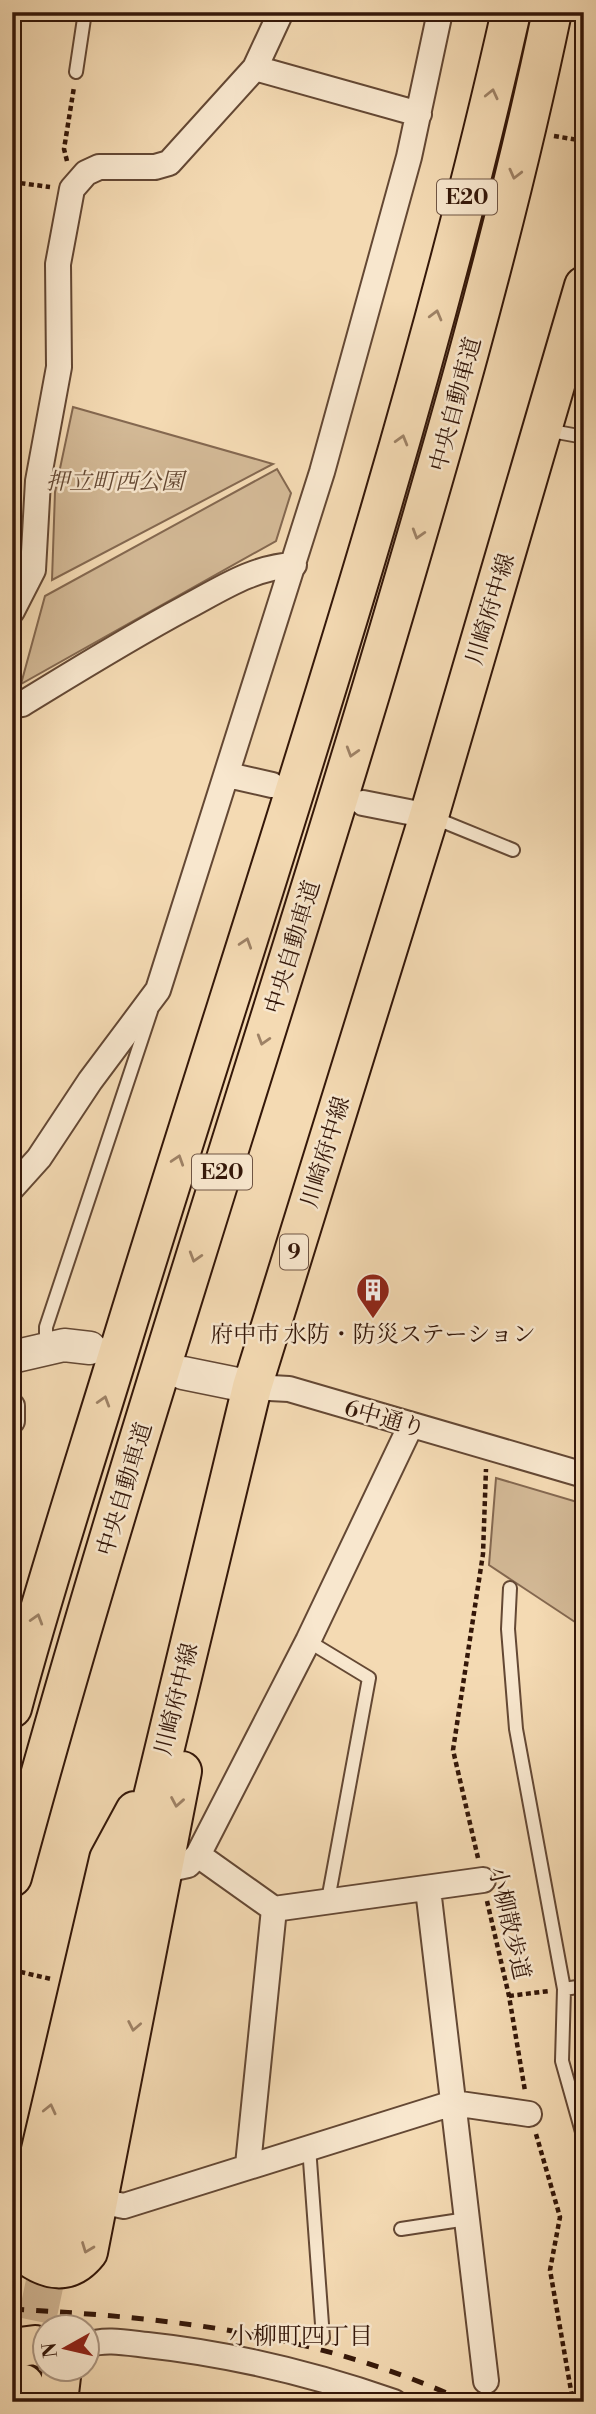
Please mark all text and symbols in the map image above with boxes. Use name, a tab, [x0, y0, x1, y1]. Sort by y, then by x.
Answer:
one-way arrow	[484, 88, 499, 100]
one-way arrow	[509, 168, 523, 180]
road number: E20	[437, 180, 497, 214]
one-way arrow	[428, 309, 442, 321]
street label: 中央自動車道	[425, 334, 487, 475]
one-way arrow	[393, 434, 408, 446]
park label: 押立町西公園	[46, 468, 188, 496]
one-way arrow	[411, 528, 426, 540]
street label: 川崎府中線	[461, 550, 521, 668]
one-way arrow	[346, 746, 361, 758]
street label: 中央自動車道	[259, 877, 327, 1017]
one-way arrow	[238, 938, 253, 950]
one-way arrow	[257, 1033, 272, 1045]
street label: 川崎府中線	[296, 1093, 356, 1211]
road number: E20	[192, 1154, 252, 1190]
one-way arrow	[169, 1155, 184, 1167]
road number: 9	[280, 1234, 308, 1270]
one-way arrow	[189, 1251, 204, 1263]
building icon: 府中市 水防・防災ステーション	[354, 1271, 392, 1320]
place label: 府中市 水防・防災ステーション	[210, 1321, 536, 1349]
street label: 6中通り	[341, 1394, 428, 1444]
one-way arrow	[95, 1395, 110, 1407]
street label: 中央自動車道	[91, 1419, 159, 1559]
one-way arrow	[29, 1613, 44, 1625]
street label: 川崎府中線	[149, 1640, 204, 1758]
one-way arrow	[170, 1796, 185, 1808]
street label: 小柳散歩道	[482, 1864, 536, 1982]
one-way arrow	[128, 2020, 143, 2032]
one-way arrow	[42, 2103, 57, 2115]
one-way arrow	[81, 2241, 95, 2254]
north arrow	[32, 2312, 102, 2382]
district label: 小柳町四丁目	[229, 2322, 373, 2352]
text: N	[37, 2341, 63, 2359]

